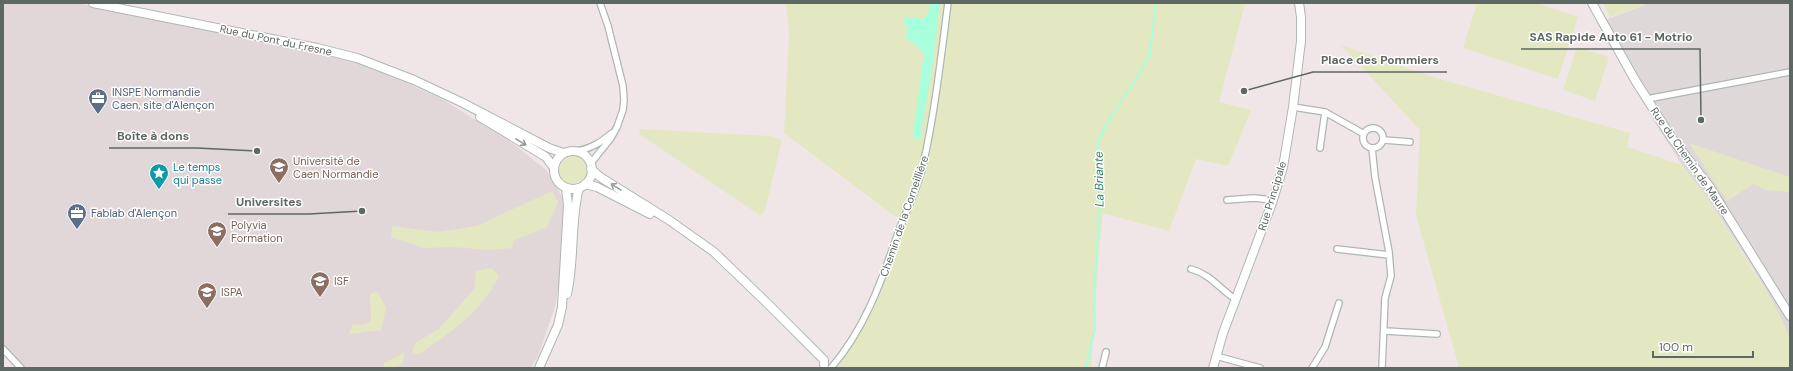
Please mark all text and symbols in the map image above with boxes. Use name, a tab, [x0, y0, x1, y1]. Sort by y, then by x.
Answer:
street label: Rue du Pont du Fresne	[219, 21, 333, 59]
callout: SAS Rapide Auto 61 - Motrio	[1521, 25, 1700, 49]
text: SAS Rapide Auto 61 - Motrio	[1529, 29, 1693, 45]
callout: Place des Pommiers	[1313, 48, 1447, 72]
text: Place des Pommiers	[1321, 52, 1439, 68]
place label: INSPE Normandie Caen, site d'Alençon	[112, 85, 214, 112]
office icon: INSPE Normandie Caen, site d'Alençon	[87, 87, 109, 115]
street label: Rue du Chemin de Maure	[1648, 105, 1732, 217]
callout: Boîte à dons	[109, 124, 197, 148]
text: Boîte à dons	[117, 128, 189, 144]
one-way arrow	[515, 138, 527, 146]
water label: La Briante	[1091, 151, 1107, 207]
place label: Université de Caen Normandie	[293, 154, 378, 181]
street label: Chemin de la Corneillière	[877, 154, 931, 278]
school or university icon: Université de Caen Normandie	[268, 156, 290, 184]
place label: Le temps qui passe	[173, 160, 222, 187]
street label: Rue Principale	[1255, 160, 1289, 232]
place icon: Le temps qui passe	[148, 162, 170, 190]
one-way arrow	[610, 183, 622, 191]
callout: Universites	[228, 190, 309, 214]
text: Universites	[236, 194, 302, 210]
office icon: Fablab d'Alençon	[66, 202, 88, 230]
place label: Fablab d'Alençon	[91, 206, 177, 220]
place label: Polyvia Formation	[231, 218, 283, 245]
school or university icon: Polyvia Formation	[206, 220, 228, 248]
school or university icon: ISF	[309, 270, 331, 298]
place label: ISF	[334, 274, 349, 288]
school or university icon: ISPA	[196, 281, 218, 309]
place label: ISPA	[221, 285, 243, 299]
scale bar	[1653, 333, 1753, 359]
text: 100 m	[1659, 339, 1693, 355]

